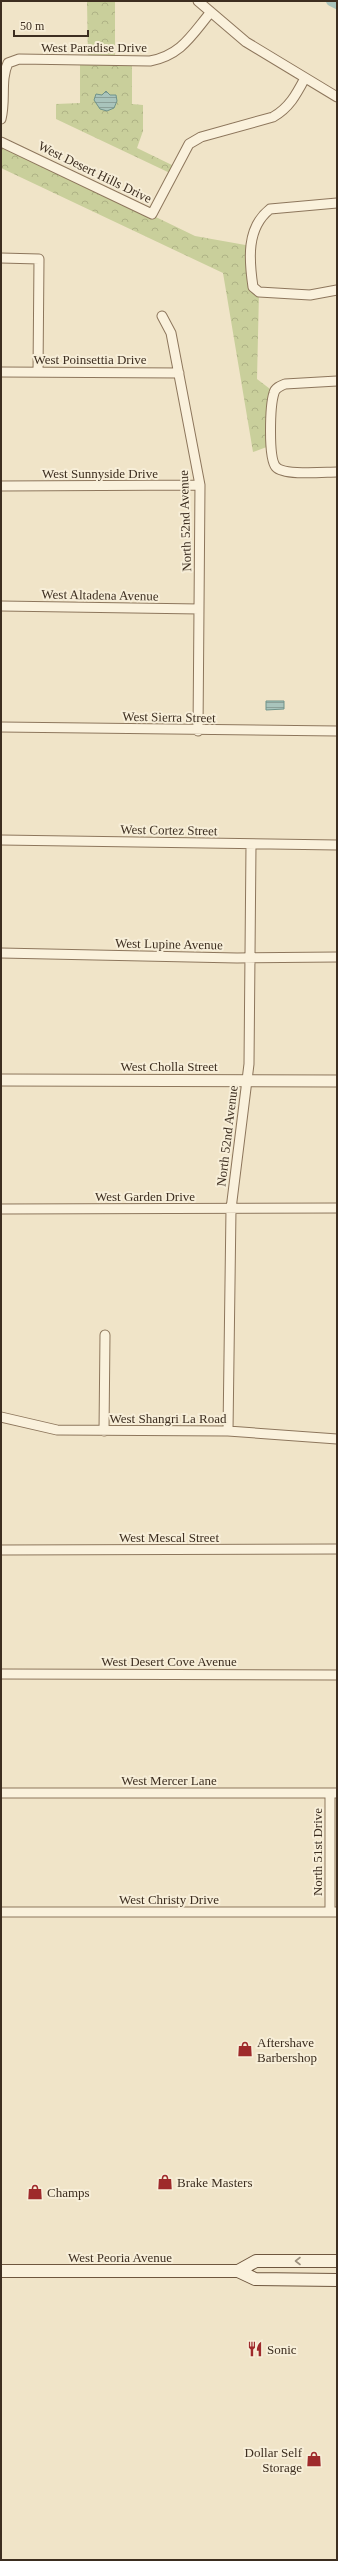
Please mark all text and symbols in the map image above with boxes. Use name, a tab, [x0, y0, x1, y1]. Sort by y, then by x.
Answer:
scale bar	[14, 12, 88, 38]
text: 50 m	[20, 19, 45, 33]
street label: West Paradise Drive	[41, 40, 147, 55]
street label: West Desert Hills Drive	[36, 138, 154, 206]
street label: West Poinsettia Drive	[33, 352, 147, 367]
street label: West Sunnyside Drive	[42, 466, 158, 481]
street label: North 52nd Avenue	[176, 470, 194, 572]
street label: West Altadena Avenue	[41, 586, 159, 604]
street label: West Sierra Street	[122, 709, 216, 725]
street label: West Cortez Street	[120, 822, 218, 838]
street label: West Lupine Avenue	[115, 936, 223, 952]
street label: West Cholla Street	[120, 1059, 218, 1074]
street label: North 52nd Avenue	[213, 1084, 241, 1187]
street label: West Garden Drive	[95, 1189, 195, 1204]
street label: West Shangri La Road	[109, 1411, 227, 1426]
street label: West Mescal Street	[119, 1530, 219, 1545]
street label: West Desert Cove Avenue	[101, 1654, 237, 1669]
street label: West Mercer Lane	[121, 1773, 217, 1788]
street label: North 51st Drive	[310, 1808, 325, 1896]
street label: West Christy Drive	[119, 1892, 219, 1907]
place label: Aftershave Barbershop	[257, 2035, 317, 2065]
shop icon: Aftershave Barbershop	[236, 2040, 254, 2058]
shop icon: Brake Masters	[156, 2173, 174, 2191]
place label: Brake Masters	[177, 2175, 252, 2190]
shop icon: Champs	[26, 2183, 44, 2201]
place label: Champs	[47, 2185, 90, 2200]
street label: West Peoria Avenue	[68, 2250, 172, 2265]
one-way arrow	[295, 2257, 301, 2265]
restaurant icon: Sonic	[246, 2340, 264, 2358]
place label: Sonic	[267, 2342, 297, 2357]
place label: Dollar Self Storage	[245, 2445, 303, 2475]
shop icon: Dollar Self Storage	[305, 2450, 323, 2468]

